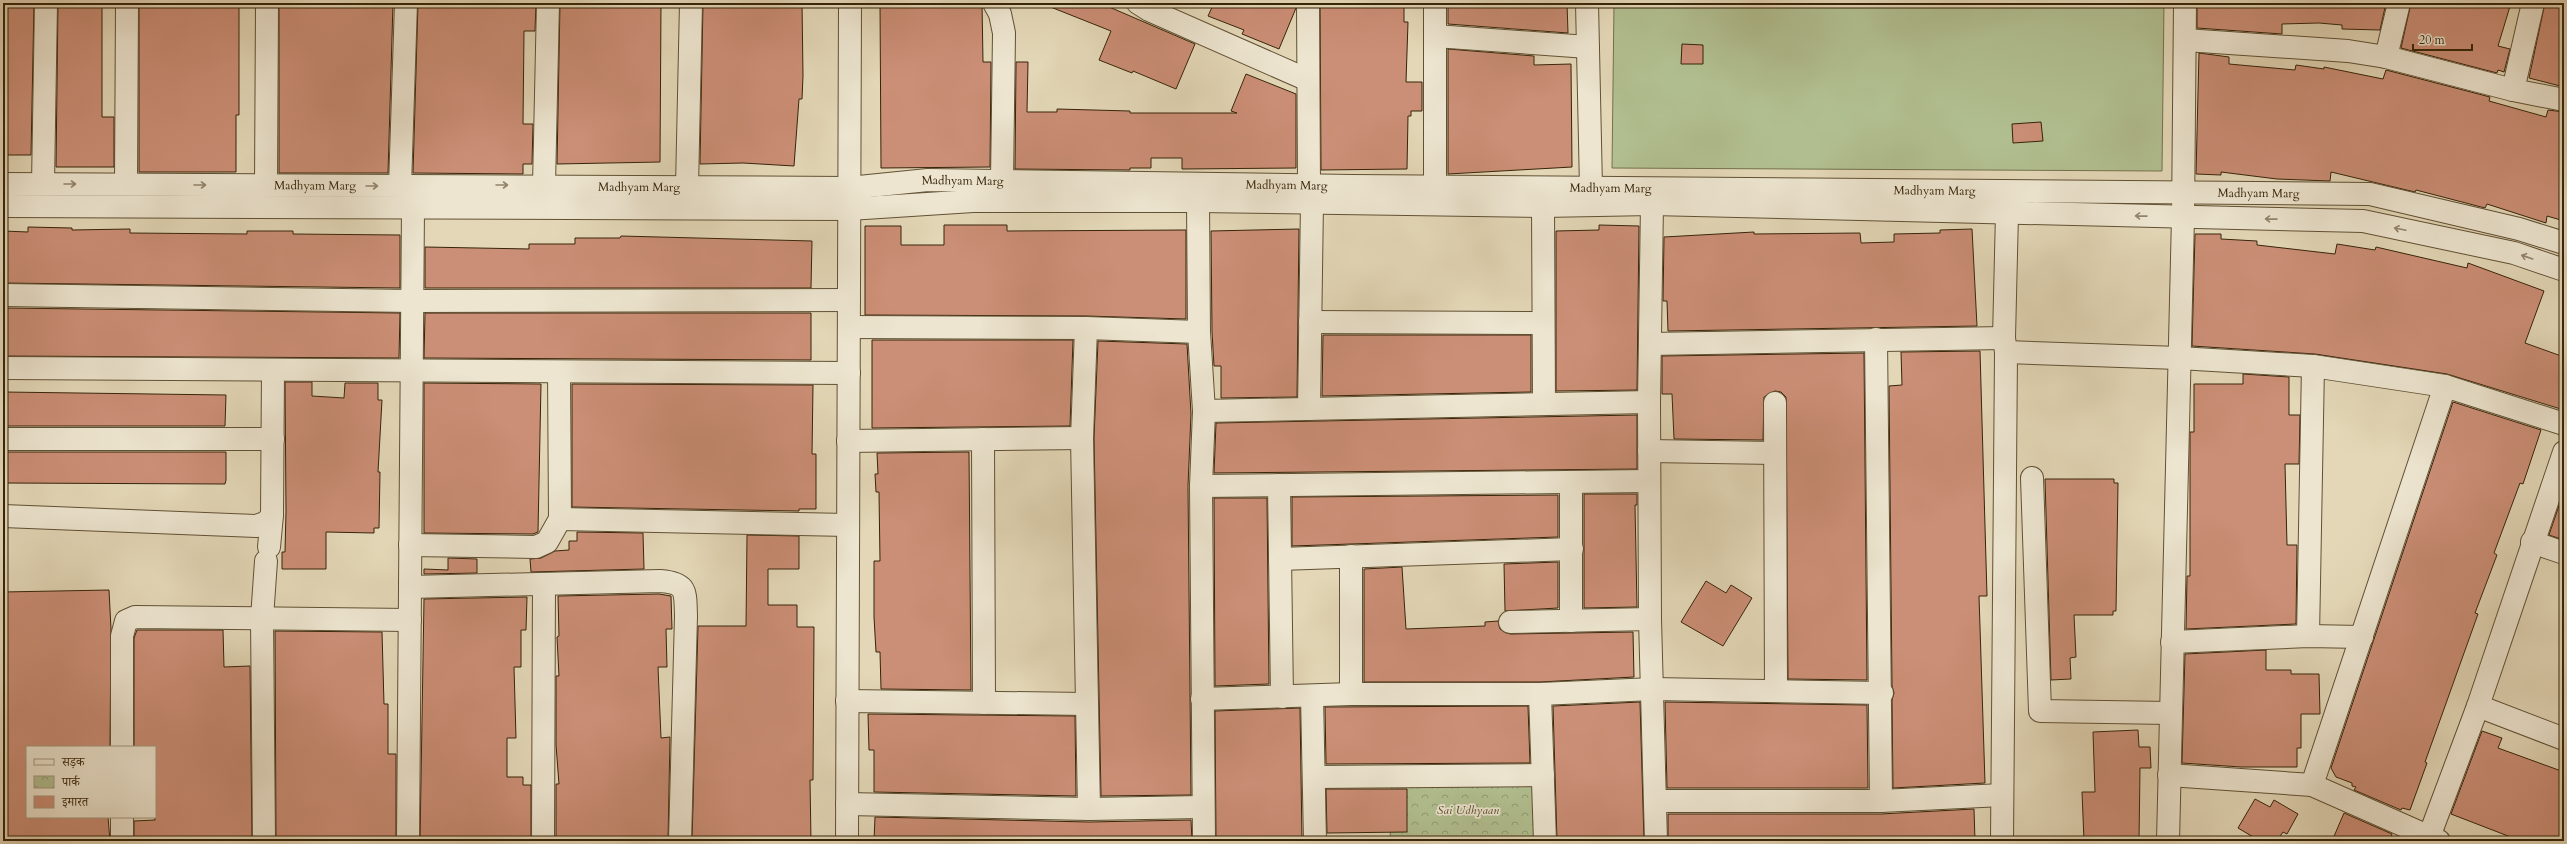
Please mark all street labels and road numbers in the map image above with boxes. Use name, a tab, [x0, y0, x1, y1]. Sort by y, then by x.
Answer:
street label: Madhyam Marg	[921, 171, 1004, 189]
street label: Madhyam Marg	[1245, 176, 1328, 194]
street label: Madhyam Marg	[274, 177, 356, 194]
street label: Madhyam Marg	[598, 179, 680, 195]
street label: Madhyam Marg	[1569, 180, 1652, 196]
street label: Madhyam Marg	[1893, 182, 1976, 199]
street label: Madhyam Marg	[2217, 185, 2300, 201]

